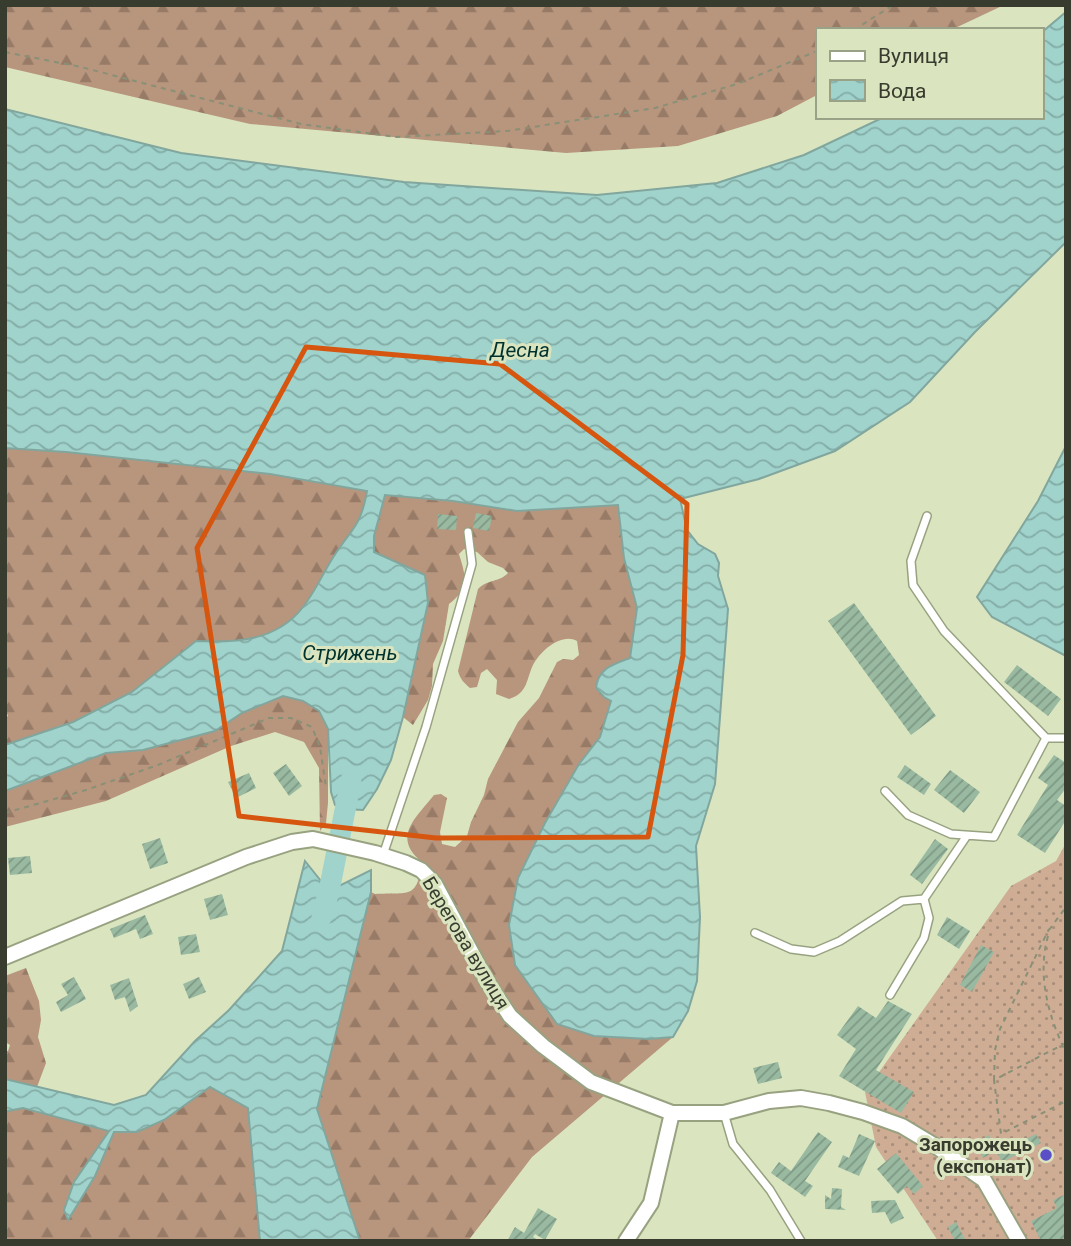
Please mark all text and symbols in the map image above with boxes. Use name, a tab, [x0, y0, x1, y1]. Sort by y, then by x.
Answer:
legend	[816, 28, 1043, 119]
text: Вулиця	[878, 44, 949, 68]
text: Вода	[878, 79, 926, 103]
water label: Десна	[488, 338, 550, 362]
water label: Стрижень	[302, 641, 398, 665]
street label: Берегова вулиця	[417, 873, 515, 1013]
place label: Запорожець (експонат)	[919, 1133, 1032, 1178]
marker: Запорожець (експонат)	[1038, 1147, 1054, 1163]

